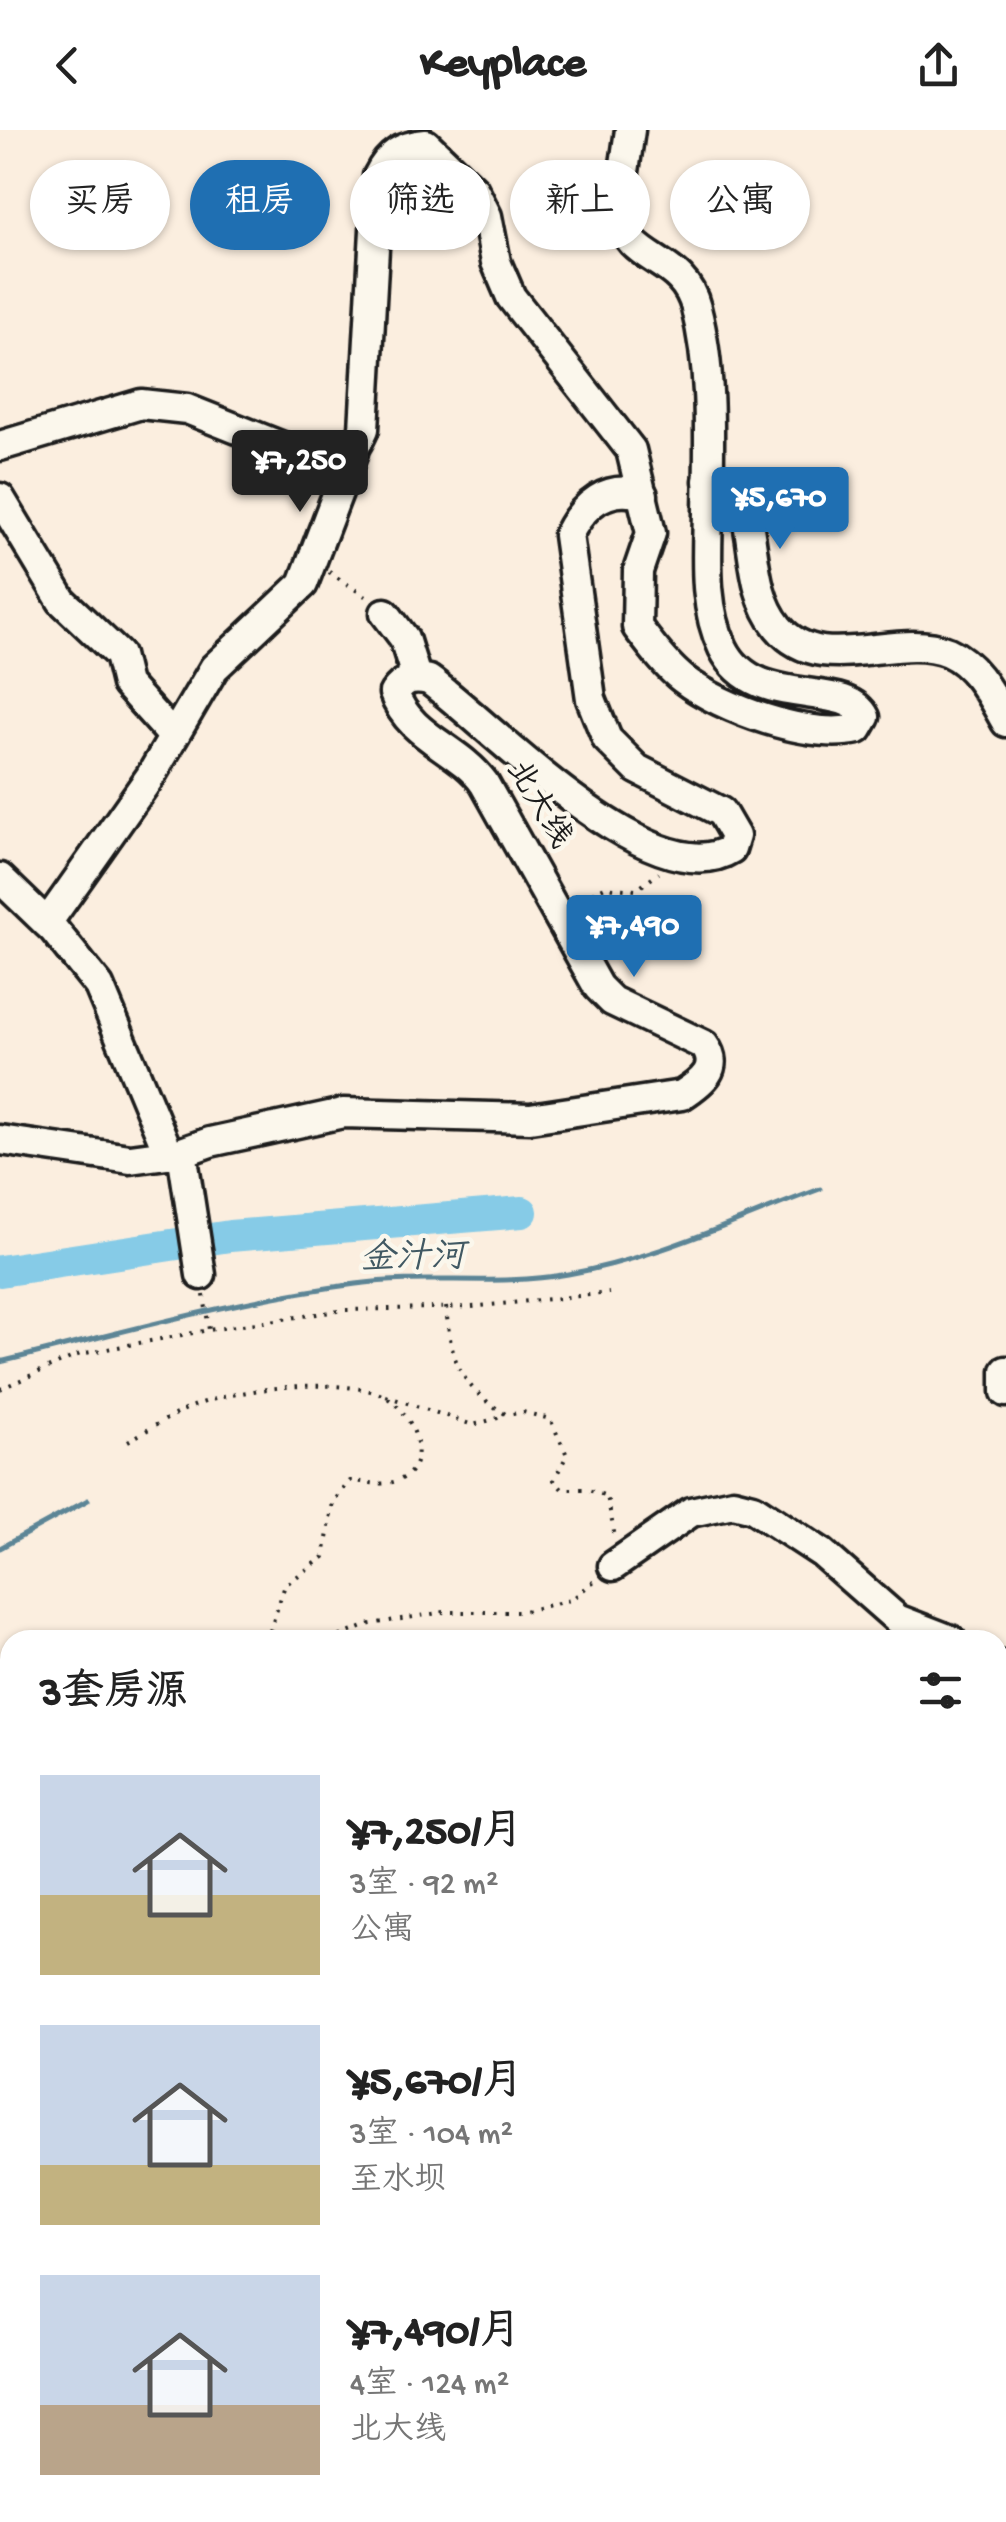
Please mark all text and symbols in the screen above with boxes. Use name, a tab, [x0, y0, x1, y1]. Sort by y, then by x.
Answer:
icon: back	[40, 38, 95, 93]
icon: share	[911, 38, 966, 93]
text: Keyplace	[420, 39, 586, 92]
chip: 买房	[30, 160, 170, 250]
chip: 租房	[190, 160, 330, 250]
chip: 筛选	[350, 160, 490, 250]
chip: 新上	[510, 160, 650, 250]
chip: 公寓	[670, 160, 810, 250]
pin: ¥7,250	[219, 430, 381, 515]
text: ¥7,250	[254, 443, 346, 481]
pin: ¥5,670	[699, 467, 861, 552]
text: ¥5,670	[734, 480, 826, 518]
street label: 北大线	[496, 754, 579, 856]
pin: ¥7,490	[553, 895, 715, 980]
text: ¥7,490	[589, 908, 679, 946]
water label: 金汁河	[360, 1237, 471, 1281]
icon: filters	[913, 1663, 968, 1718]
text: 3套房源	[40, 1671, 188, 1720]
text: ¥7,250/月	[350, 1810, 523, 1859]
icon: home	[120, 1815, 240, 1935]
text: 3室 · 92 m²	[350, 1867, 499, 1905]
text: 公寓	[350, 1913, 414, 1951]
text: ¥5,670/月	[350, 2060, 524, 2109]
icon: home	[120, 2065, 240, 2185]
text: 3室 · 104 m²	[350, 2117, 513, 2155]
text: 至水坝	[350, 2163, 446, 2201]
text: ¥7,490/月	[350, 2310, 521, 2359]
icon: home	[120, 2315, 240, 2435]
text: 4室 · 124 m²	[350, 2367, 509, 2405]
text: 北大线	[350, 2413, 446, 2451]

